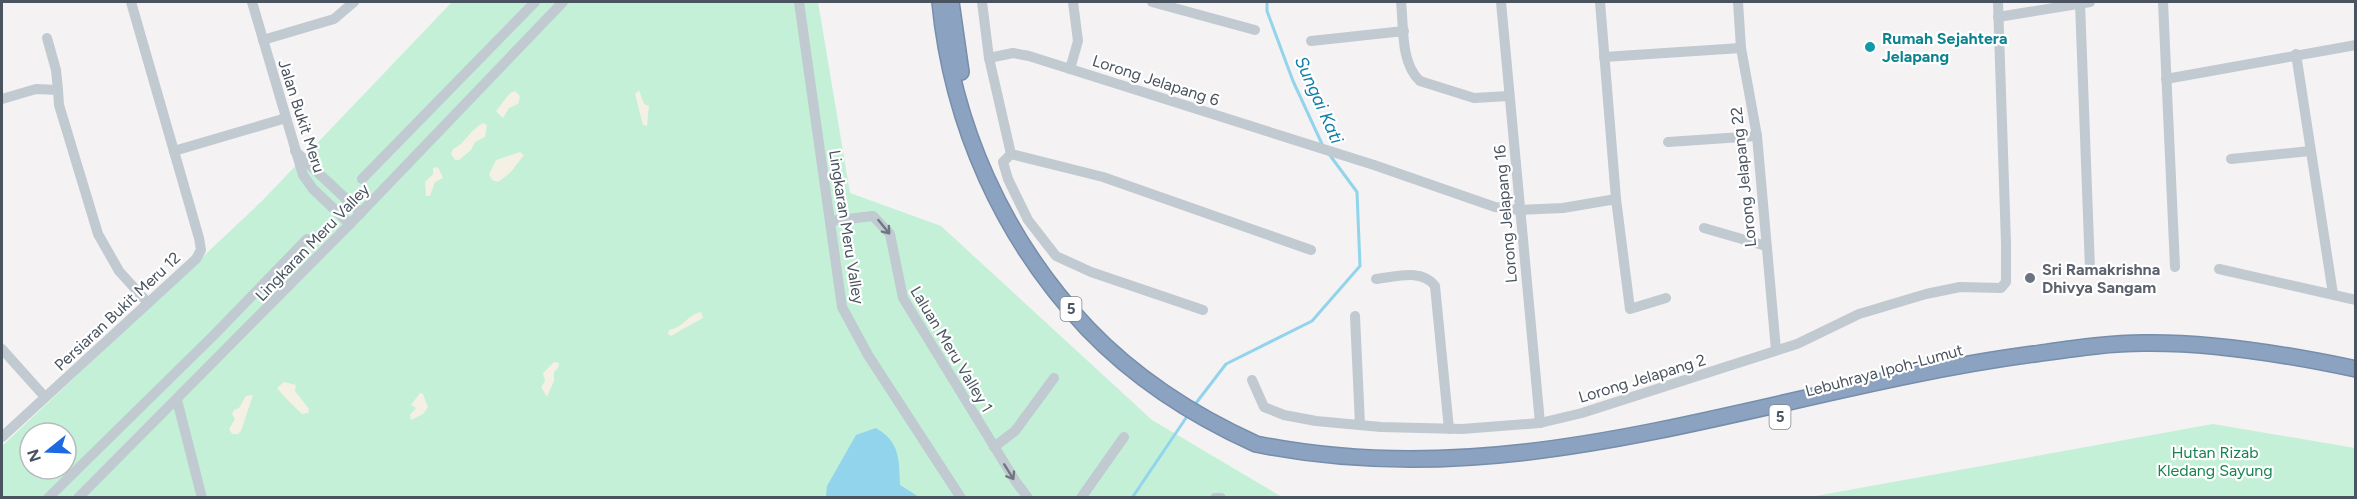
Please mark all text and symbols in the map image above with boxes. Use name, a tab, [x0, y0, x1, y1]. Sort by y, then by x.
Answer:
place label: Rumah Sejahtera Jelapang	[1882, 29, 2007, 66]
marker: Rumah Sejahtera Jelapang	[1863, 40, 1877, 54]
street label: Lorong Jelapang 6	[1090, 51, 1222, 110]
water label: Sungai Kati	[1290, 53, 1348, 148]
street label: Jalan Bukit Meru	[274, 57, 329, 175]
street label: Lorong Jelapang 22	[1727, 106, 1760, 248]
street label: Lorong Jelapang 16	[1490, 144, 1521, 284]
street label: Lingkaran Meru Valley	[825, 149, 868, 306]
street label: Lingkaran Meru Valley	[251, 179, 374, 305]
one-way arrow	[877, 219, 890, 235]
street label: Persiaran Bukit Meru 12	[50, 248, 184, 375]
place label: Sri Ramakrishna Dhivya Sangam	[2042, 260, 2160, 297]
marker: Sri Ramakrishna Dhivya Sangam	[2023, 271, 2037, 285]
street label: Laluan Meru Valley 1	[906, 283, 997, 416]
road number: 5	[1060, 297, 1082, 321]
street label: Lebuhraya Ipoh-Lumut	[1803, 340, 1965, 401]
street label: Lorong Jelapang 2	[1576, 350, 1708, 407]
road number: 5	[1770, 405, 1790, 429]
north arrow	[18, 421, 78, 481]
park label: Hutan Rizab Kledang Sayung	[2157, 443, 2273, 480]
text: N	[23, 447, 45, 464]
one-way arrow	[1004, 463, 1016, 480]

